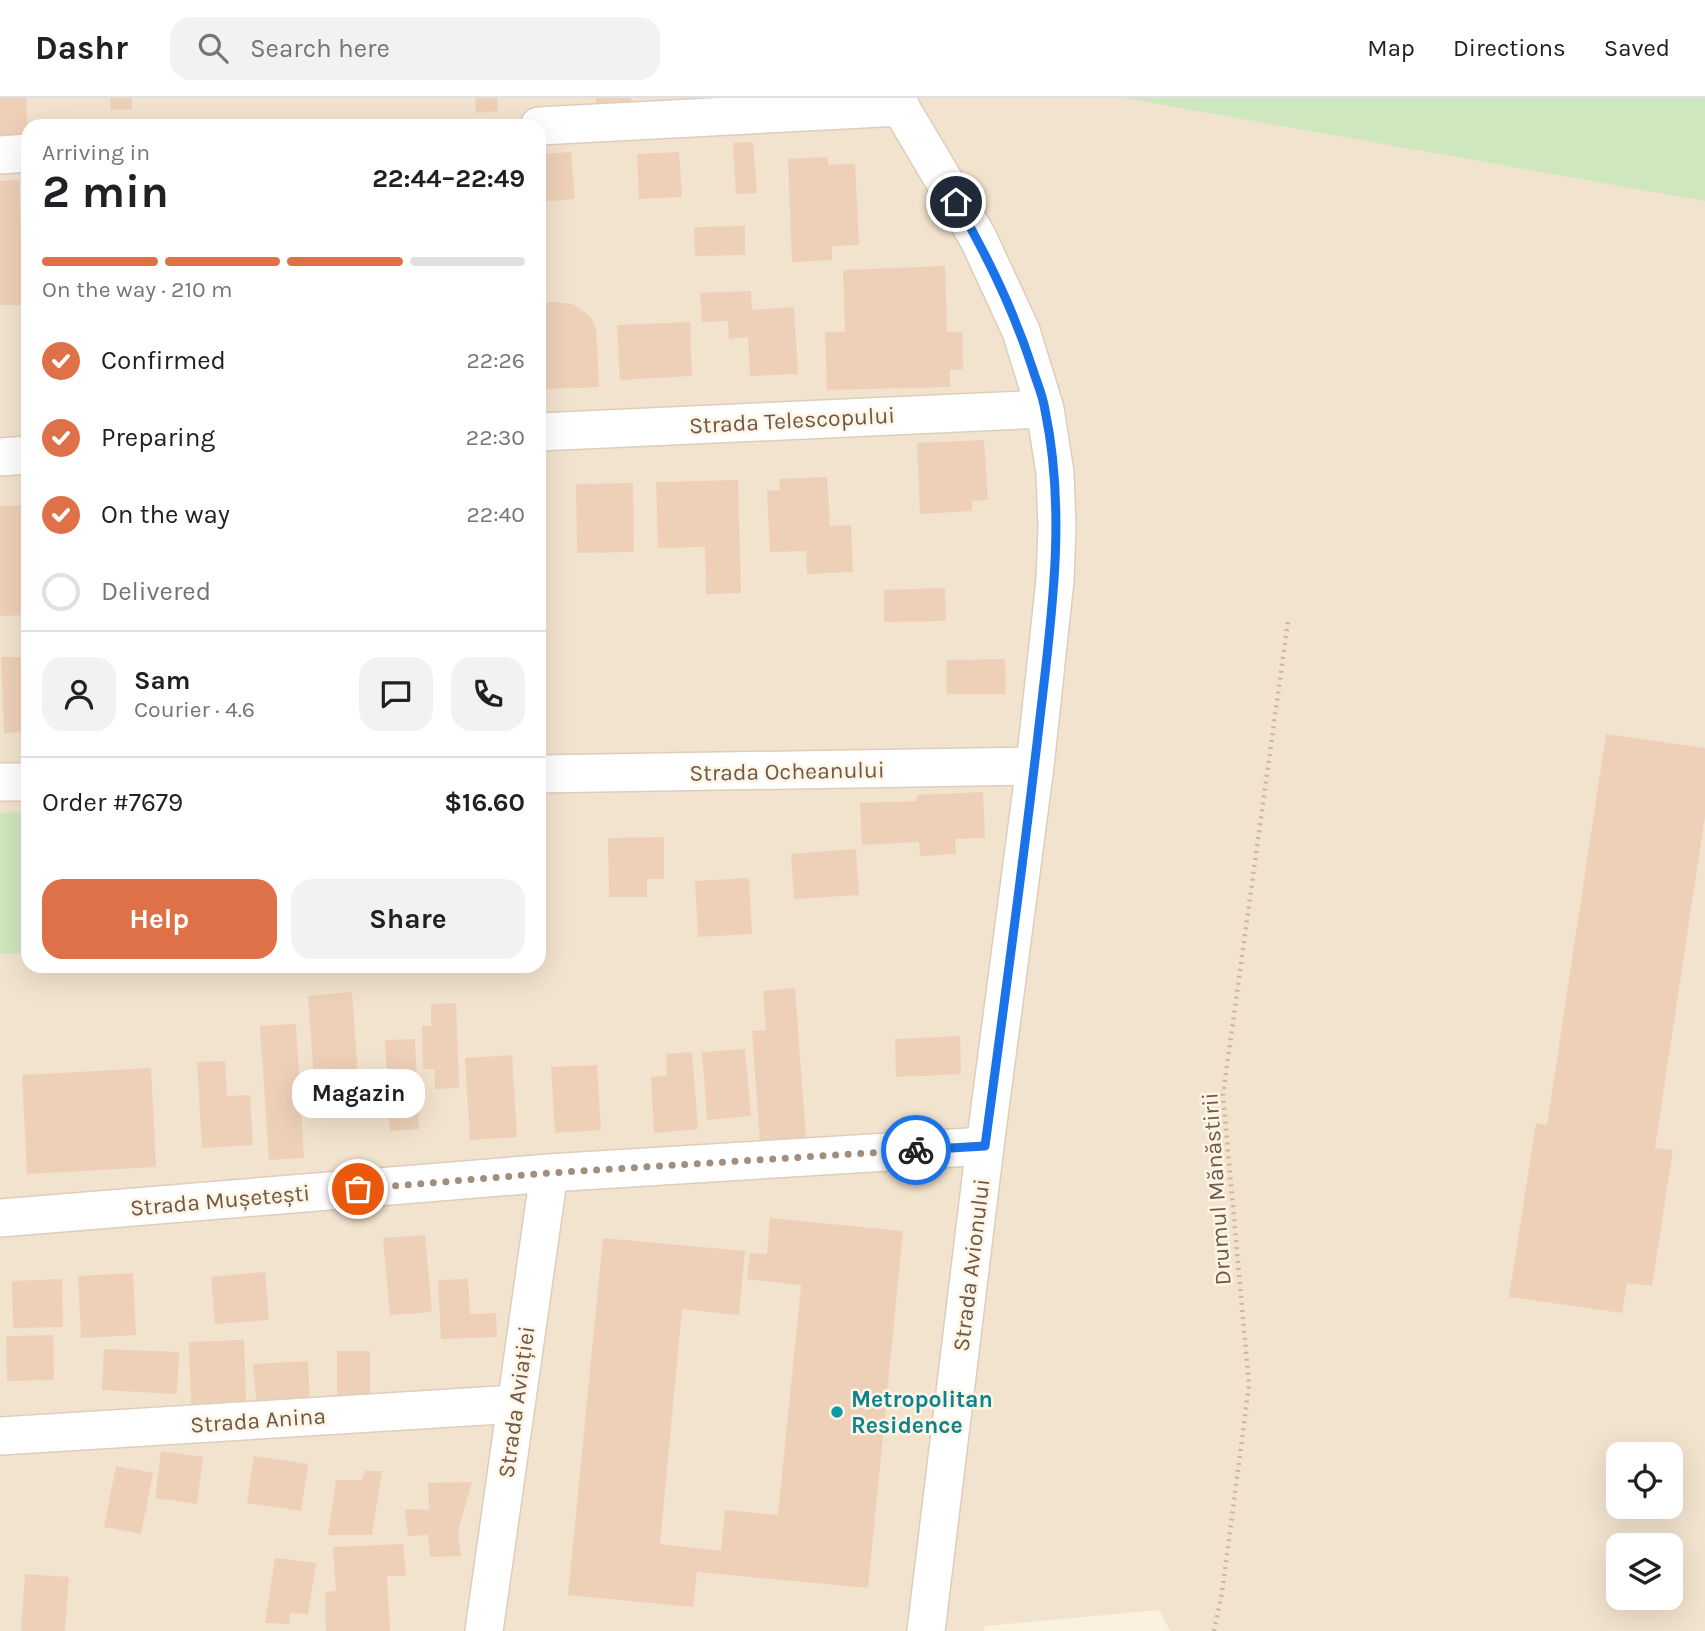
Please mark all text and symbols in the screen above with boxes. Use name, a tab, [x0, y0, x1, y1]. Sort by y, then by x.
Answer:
search box	[170, 17, 660, 80]
text: Dashr	[35, 29, 128, 67]
icon: search	[194, 29, 232, 67]
text: Search here	[250, 33, 390, 64]
text: Map	[1367, 34, 1415, 62]
text: Directions	[1453, 34, 1566, 62]
text: Saved	[1604, 34, 1670, 62]
text: Arriving in	[42, 139, 150, 166]
text: 22:44–22:49	[372, 163, 525, 194]
text: 2 min	[42, 165, 169, 219]
pin	[926, 172, 986, 232]
icon: home	[937, 183, 975, 221]
text: On the way · 210 m	[42, 276, 233, 303]
icon: check	[42, 342, 80, 380]
text: Confirmed	[101, 345, 226, 376]
text: 22:26	[467, 347, 525, 374]
street label: Strada Telescopului	[688, 402, 896, 439]
icon: check	[42, 419, 80, 457]
text: Preparing	[101, 422, 215, 453]
text: 22:30	[466, 424, 525, 451]
icon: check	[42, 496, 80, 534]
text: On the way	[101, 499, 230, 530]
text: 22:40	[467, 501, 525, 528]
text: Delivered	[101, 576, 211, 607]
button: person	[42, 657, 116, 731]
button: chat	[359, 657, 433, 731]
button: phone	[451, 657, 525, 731]
text: Sam	[134, 665, 190, 696]
text: Courier · 4.6	[134, 696, 255, 723]
street label: Strada Ocheanului	[689, 756, 885, 787]
text: Order #7679	[42, 787, 183, 818]
text: $16.60	[444, 787, 525, 818]
button: Help	[42, 879, 277, 959]
button: Share	[291, 879, 525, 959]
callout: Magazin	[292, 1070, 424, 1119]
text: Magazin	[312, 1080, 405, 1107]
street label: Drumul Mănăstirii	[1196, 1092, 1237, 1286]
courier	[881, 1115, 951, 1185]
icon: bike	[897, 1131, 935, 1169]
pin	[328, 1159, 388, 1219]
icon: bag	[339, 1170, 377, 1208]
street label: Strada Avionului	[947, 1177, 995, 1353]
street label: Strada Mușetești	[129, 1179, 311, 1222]
street label: Strada Aviației	[492, 1324, 541, 1480]
place label: Metropolitan Residence	[851, 1386, 993, 1439]
street label: Strada Anina	[189, 1402, 327, 1439]
marker: Metropolitan Residence	[829, 1404, 845, 1420]
map controls	[1606, 1442, 1683, 1610]
button: locate	[1606, 1442, 1683, 1519]
button: layers	[1606, 1533, 1683, 1610]

